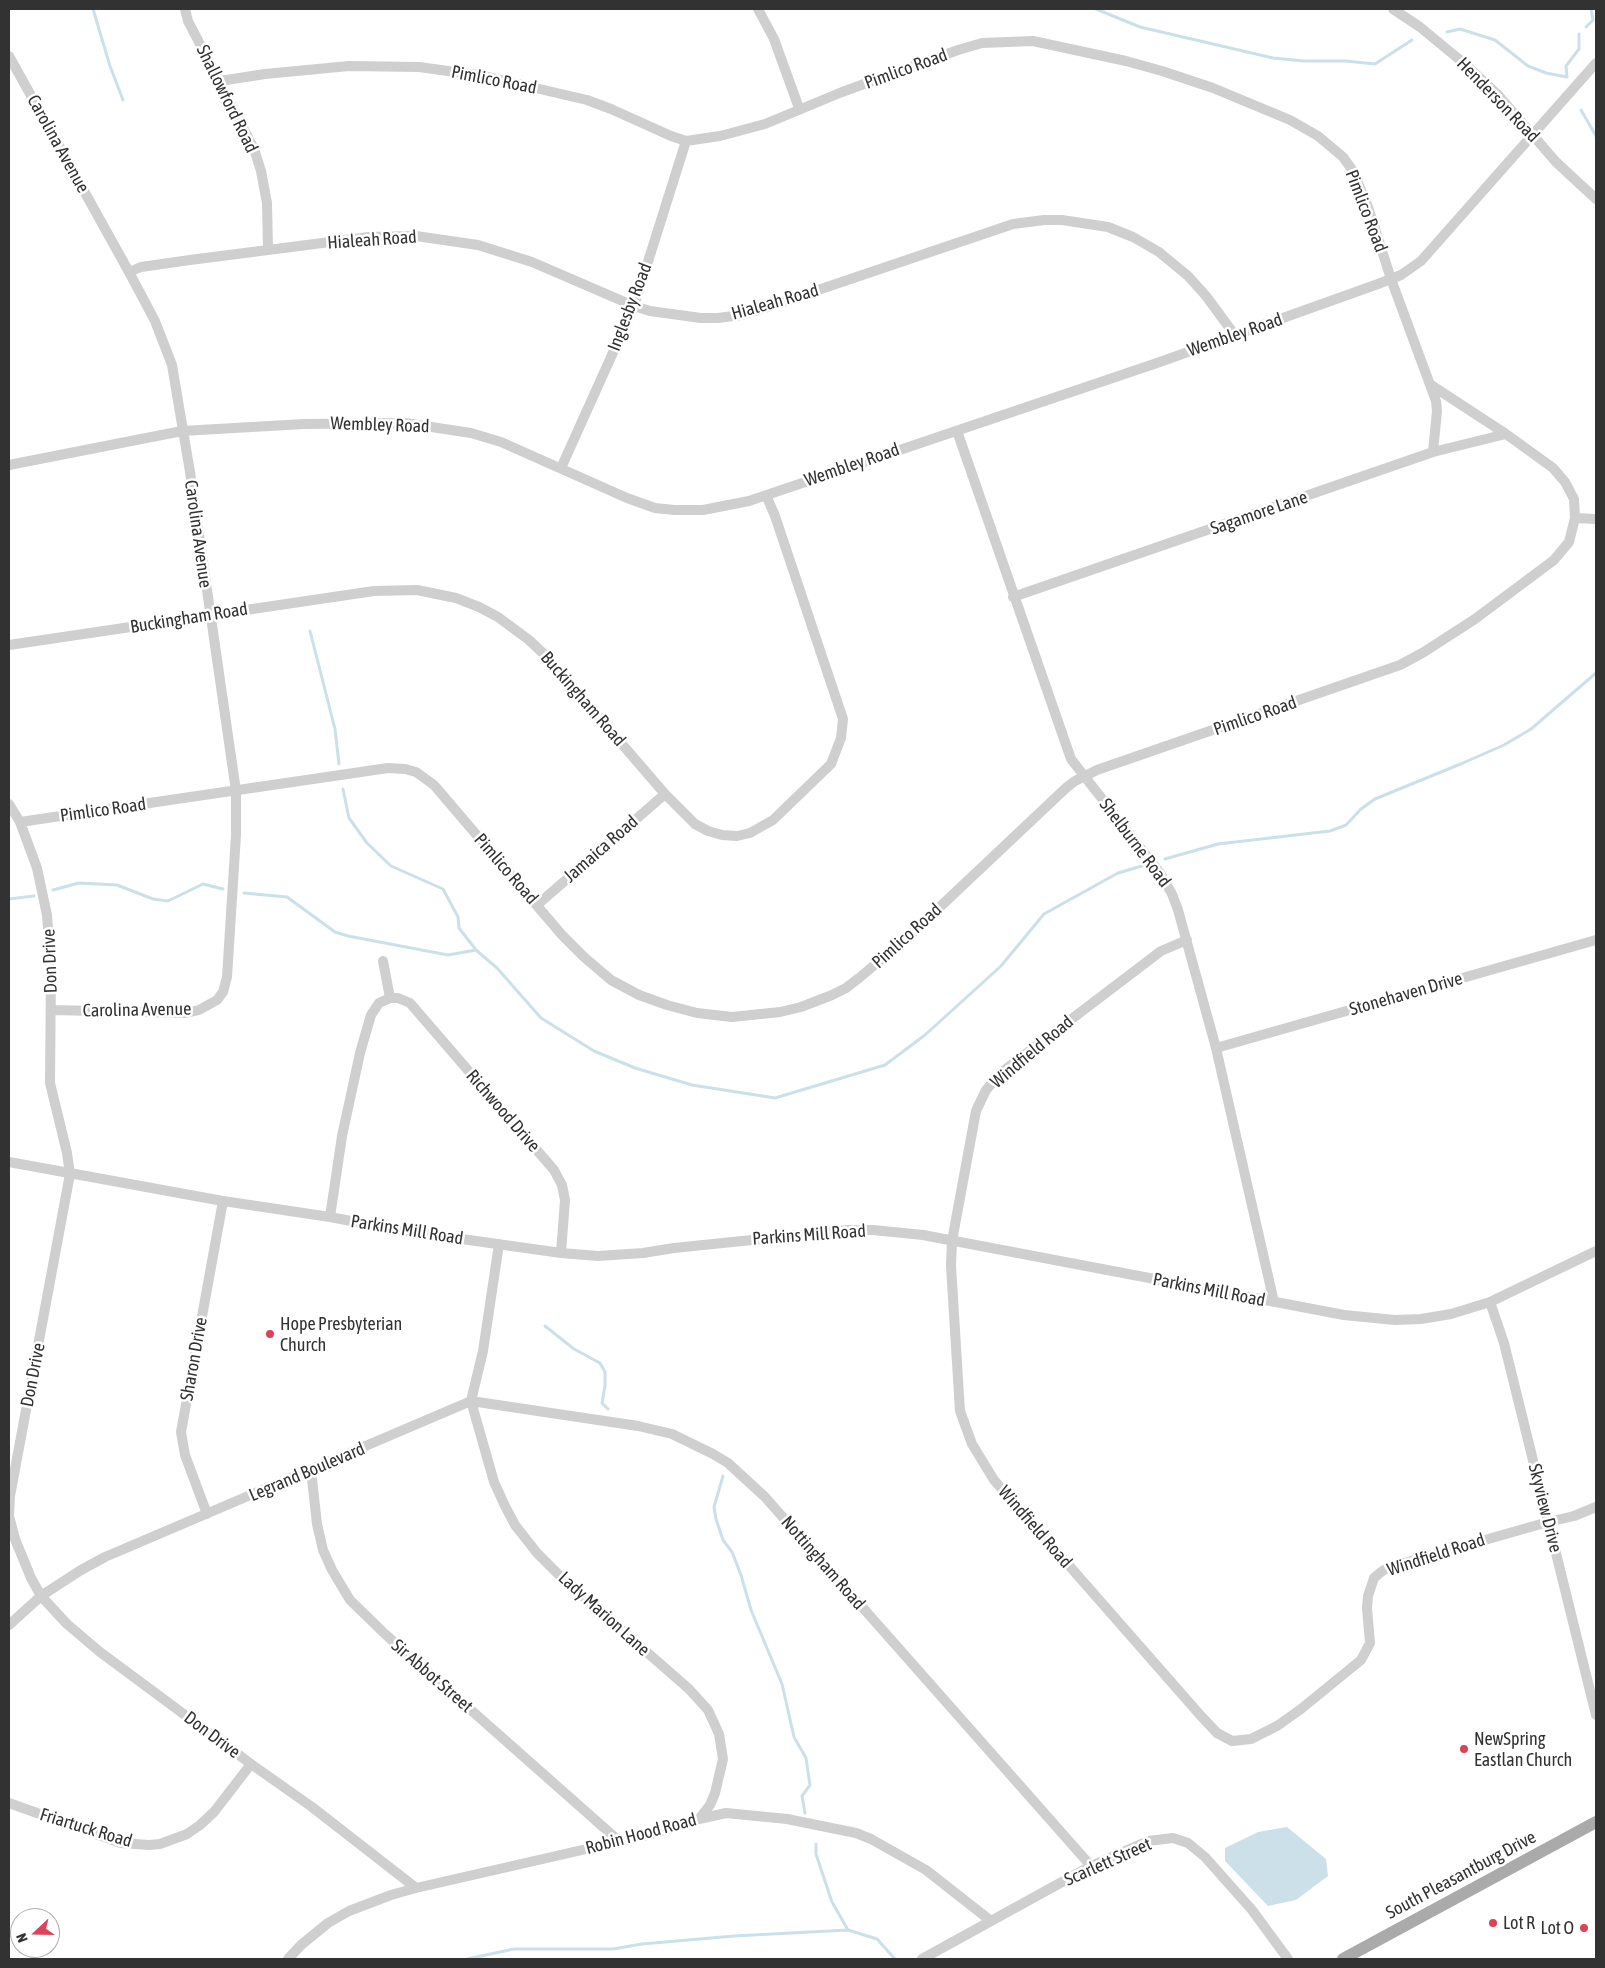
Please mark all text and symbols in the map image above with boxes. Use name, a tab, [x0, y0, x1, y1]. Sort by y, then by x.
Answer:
street label: Shallowford Road	[192, 42, 262, 156]
street label: Pimlico Road	[862, 44, 950, 94]
street label: Henderson Road	[1452, 53, 1544, 147]
street label: Pimlico Road	[450, 61, 538, 99]
street label: Carolina Avenue	[22, 91, 94, 197]
street label: Pimlico Road	[1340, 167, 1392, 255]
street label: Hialeah Road	[327, 226, 417, 254]
street label: Inglesby Road	[603, 260, 657, 354]
street label: Hialeah Road	[729, 279, 821, 325]
street label: Wembley Road	[1185, 309, 1285, 361]
street label: Wembley Road	[330, 412, 430, 438]
street label: Wembley Road	[802, 439, 902, 491]
street label: Carolina Avenue	[180, 479, 216, 589]
street label: Sagamore Lane	[1208, 486, 1310, 540]
street label: Buckingham Road	[129, 598, 249, 638]
street label: Buckingham Road	[536, 647, 630, 751]
street label: Pimlico Road	[1211, 692, 1299, 740]
street label: Pimlico Road	[59, 793, 147, 827]
street label: Shelburne Road	[1095, 794, 1175, 892]
street label: Jamaica Road	[559, 811, 643, 887]
street label: Pimlico Road	[470, 829, 542, 909]
street label: Pimlico Road	[868, 899, 946, 973]
street label: Don Drive	[38, 928, 62, 994]
street label: Stonehaven Drive	[1347, 968, 1465, 1020]
street label: Carolina Avenue	[83, 998, 191, 1022]
street label: Windfield Road	[986, 1011, 1078, 1093]
street label: Richwood Drive	[461, 1065, 545, 1157]
street label: Parkins Mill Road	[349, 1210, 465, 1250]
street label: Parkins Mill Road	[751, 1220, 867, 1250]
street label: Parkins Mill Road	[1151, 1269, 1267, 1311]
place label: Hope Presbyterian Church	[280, 1313, 402, 1356]
street label: Sharon Drive	[176, 1315, 212, 1403]
marker: Hope Presbyterian Church	[264, 1328, 276, 1340]
street label: Don Drive	[16, 1341, 50, 1409]
street label: Legrand Boulevard	[246, 1438, 368, 1506]
street label: Skyview Drive	[1524, 1461, 1566, 1555]
street label: Windfield Road	[993, 1482, 1077, 1572]
street label: Nottingham Road	[776, 1512, 870, 1614]
street label: Windfield Road	[1384, 1529, 1488, 1581]
street label: Lady Marion Lane	[554, 1567, 654, 1661]
street label: Sir Abbot Street	[387, 1635, 477, 1717]
street label: Don Drive	[180, 1707, 244, 1763]
place label: NewSpring Eastlan Church	[1474, 1728, 1572, 1770]
marker: NewSpring Eastlan Church	[1458, 1743, 1470, 1755]
street label: Friartuck Road	[37, 1804, 135, 1852]
street label: Robin Hood Road	[583, 1809, 699, 1859]
street label: South Pleasantburg Drive	[1382, 1826, 1540, 1924]
street label: Scarlett Street	[1061, 1833, 1155, 1891]
north arrow	[10, 1908, 60, 1958]
place label: Lot R	[1503, 1912, 1535, 1934]
marker: Lot R	[1487, 1917, 1499, 1929]
place label: Lot O	[1540, 1917, 1574, 1939]
marker: Lot O	[1578, 1922, 1590, 1934]
text: N	[13, 1931, 31, 1945]

